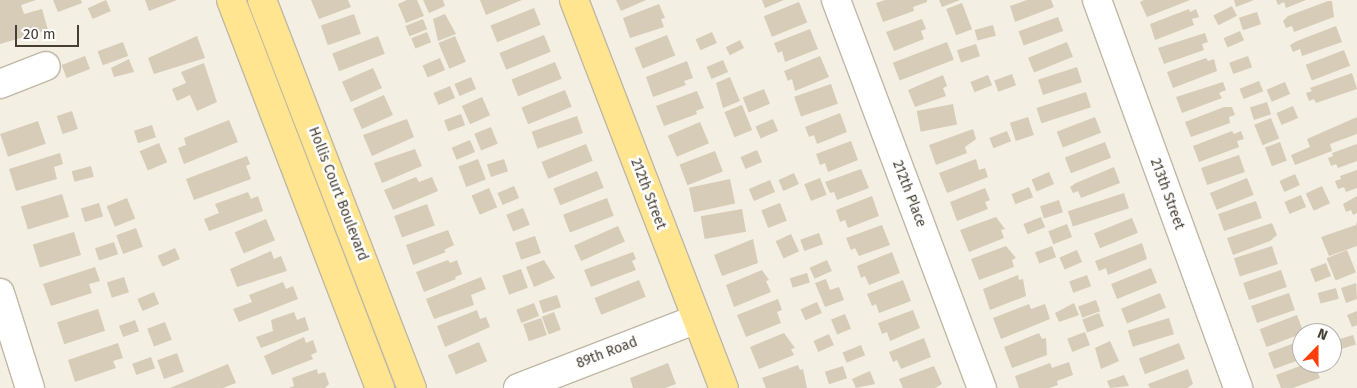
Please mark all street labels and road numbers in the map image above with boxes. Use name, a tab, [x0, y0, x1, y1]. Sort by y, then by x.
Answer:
street label: Hollis Court Boulevard	[305, 125, 371, 263]
street label: 212th Street	[627, 156, 669, 232]
street label: 213th Street	[1146, 156, 1188, 232]
street label: 212th Place	[889, 158, 929, 230]
street label: 89th Road	[574, 334, 640, 372]

